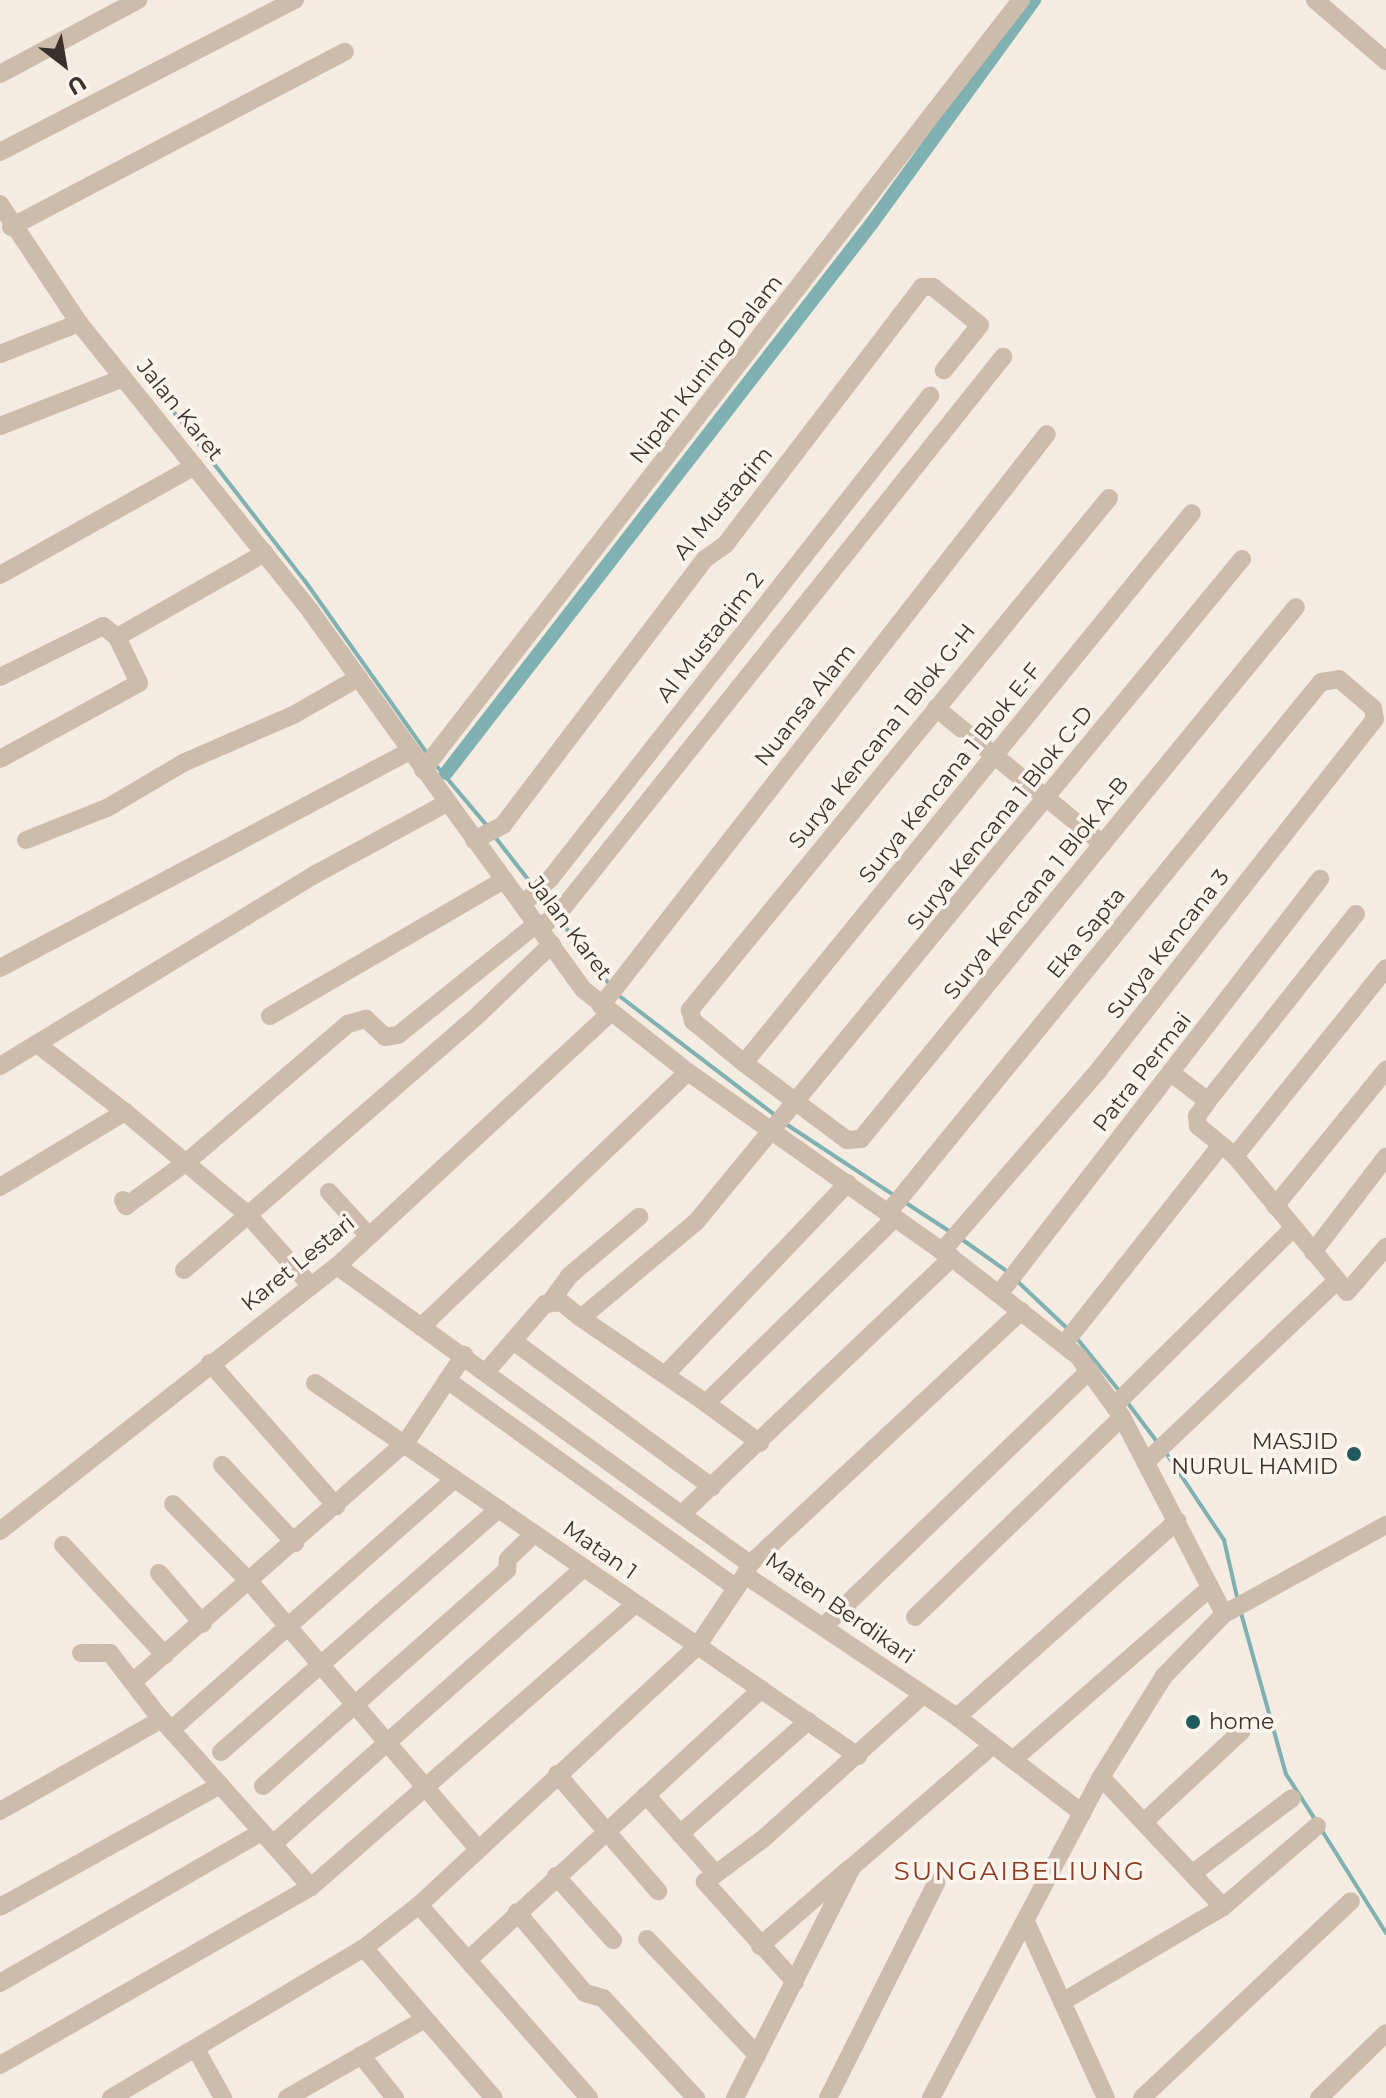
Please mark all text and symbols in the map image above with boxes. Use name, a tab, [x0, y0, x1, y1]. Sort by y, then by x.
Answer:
north arrow	[24, 24, 104, 104]
text: U	[62, 69, 91, 101]
street label: Nipah Kuning Dalam	[624, 269, 788, 469]
street label: Jalan Karet	[131, 354, 229, 466]
street label: Al Mustaqim	[668, 441, 778, 565]
street label: Al Mustaqim 2	[651, 567, 769, 707]
street label: Surya Kencana 1 Blok G-H	[783, 618, 981, 854]
street label: Nuansa Alam	[749, 639, 861, 771]
street label: Surya Kencana 1 Blok E-F	[853, 658, 1047, 888]
street label: Surya Kencana 1 Blok C-D	[901, 701, 1099, 935]
street label: Surya Kencana 1 Blok A-B	[938, 771, 1134, 1005]
street label: Surya Kencana 3	[1102, 864, 1234, 1024]
street label: Jalan Karet	[523, 871, 617, 985]
street label: Eka Sapta	[1041, 882, 1131, 984]
street label: Patra Permai	[1087, 1007, 1197, 1137]
street label: Karet Lestari	[236, 1209, 360, 1317]
place label: MASJID NURUL HAMID	[1171, 1428, 1338, 1480]
marker: MASJID NURUL HAMID	[1345, 1445, 1363, 1463]
street label: Matan 1	[558, 1515, 642, 1585]
street label: Maten Berdikari	[760, 1547, 920, 1669]
place label: home	[1209, 1709, 1274, 1735]
marker: home	[1184, 1713, 1202, 1731]
district label: SUNGAIBELIUNG	[894, 1856, 1146, 1888]

